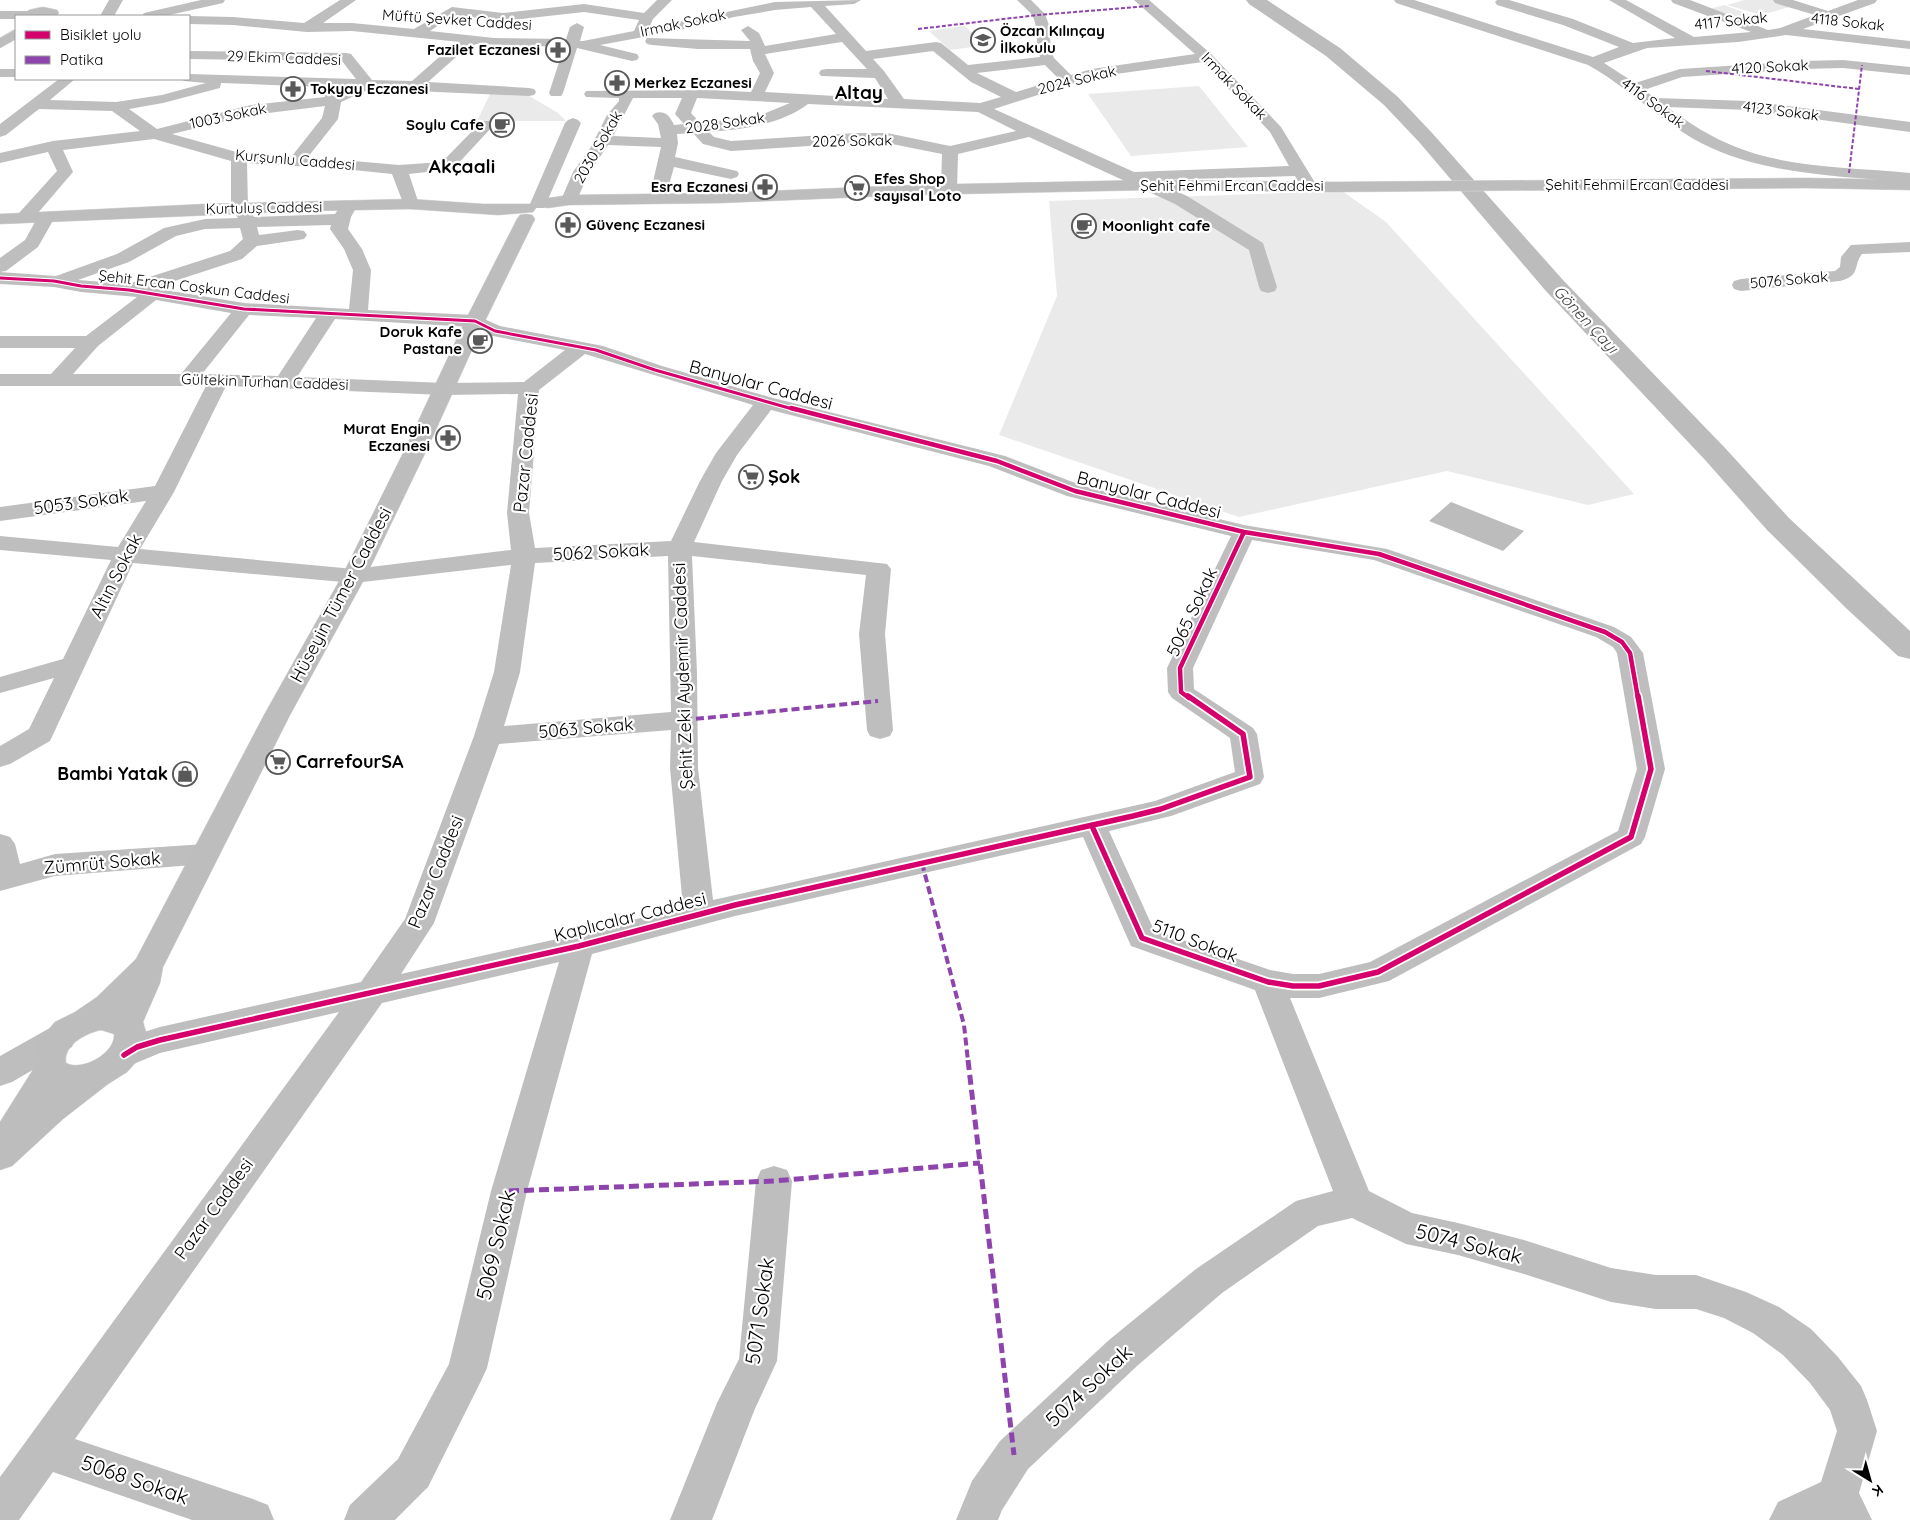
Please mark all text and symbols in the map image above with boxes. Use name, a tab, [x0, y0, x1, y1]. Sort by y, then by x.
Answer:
street label: Irmak Sokak	[638, 4, 727, 41]
street label: Müftü Şevket Caddesi	[382, 5, 533, 34]
street label: 4117 Sokak	[1694, 7, 1768, 34]
street label: 4118 Sokak	[1810, 8, 1886, 35]
legend	[15, 15, 190, 80]
place label: Özcan Kılınçay İlkokulu	[1000, 21, 1105, 57]
text: Bisiklet yolu	[60, 25, 142, 44]
school or university icon: Özcan Kılınçay İlkokulu	[970, 27, 996, 53]
pharmacy icon: Fazilet Eczanesi	[545, 37, 571, 63]
place label: Fazilet Eczanesi	[427, 40, 540, 59]
street label: 29 Ekim Caddesi	[227, 46, 341, 69]
street label: Irmak Sokak	[1197, 48, 1271, 124]
text: Patika	[60, 50, 103, 69]
street label: 4120 Sokak	[1731, 55, 1809, 78]
street label: 2024 Sokak	[1036, 61, 1118, 98]
pharmacy icon: Merkez Eczanesi	[604, 70, 630, 96]
place label: Merkez Eczanesi	[634, 73, 752, 92]
street label: 4116 Sokak	[1618, 73, 1689, 132]
pharmacy icon: Tokyay Eczanesi	[280, 76, 306, 102]
place label: Tokyay Eczanesi	[310, 79, 428, 98]
district label: Altay	[835, 80, 883, 104]
street label: 4123 Sokak	[1742, 96, 1820, 125]
street label: 1003 Sokak	[188, 98, 268, 133]
street label: 2030 Sokak	[569, 107, 626, 186]
street label: 2028 Sokak	[684, 108, 766, 138]
cafe icon: Soylu Cafe	[489, 112, 515, 138]
place label: Soylu Cafe	[406, 115, 484, 134]
street label: 2026 Sokak	[812, 130, 892, 151]
street label: Kurşunlu Caddesi	[234, 145, 356, 174]
district label: Akçaali	[429, 154, 495, 178]
place label: Efes Shop sayısal Loto	[874, 169, 961, 205]
pharmacy icon: Esra Eczanesi	[752, 174, 778, 200]
supermarket icon: Efes Shop sayısal Loto	[844, 175, 870, 201]
street label: Şehit Fehmi Ercan Caddesi	[1545, 175, 1729, 194]
street label: Şehit Fehmi Ercan Caddesi	[1140, 176, 1324, 195]
place label: Esra Eczanesi	[651, 177, 748, 196]
street label: Kurtuluş Caddesi	[205, 197, 322, 218]
pharmacy icon: Güvenç Eczanesi	[555, 212, 581, 238]
cafe icon: Moonlight cafe	[1071, 213, 1097, 239]
place label: Güvenç Eczanesi	[586, 215, 705, 234]
place label: Moonlight cafe	[1102, 216, 1211, 235]
street label: Şehit Ercan Coşkun Caddesi	[97, 265, 291, 308]
street label: 5076 Sokak	[1749, 267, 1829, 292]
water label: Gönen Çayı	[1550, 281, 1623, 358]
place label: Doruk Kafe Pastane	[380, 322, 462, 358]
cafe icon: Doruk Kafe Pastane	[467, 328, 493, 354]
street label: Banyolar Caddesi	[687, 354, 835, 415]
street label: Gültekin Turhan Caddesi	[181, 369, 349, 394]
street label: Pazar Caddesi	[508, 392, 543, 514]
place label: Murat Engin Eczanesi	[343, 419, 430, 455]
pharmacy icon: Murat Engin Eczanesi	[435, 425, 461, 451]
supermarket icon: Şok	[738, 464, 764, 490]
place label: Şok	[768, 465, 800, 488]
street label: Banyolar Caddesi	[1075, 465, 1224, 524]
street label: 5053 Sokak	[32, 483, 130, 520]
street label: Hüseyin Tümer Caddesi	[285, 503, 397, 686]
street label: Altın Sokak	[84, 530, 147, 622]
street label: 5062 Sokak	[552, 537, 650, 566]
street label: Şehit Zeki Aydemir Caddesi	[667, 562, 698, 790]
street label: 5065 Sokak	[1161, 563, 1222, 660]
street label: 5063 Sokak	[537, 712, 635, 743]
supermarket icon: CarrefourSA	[265, 749, 291, 775]
place label: CarrefourSA	[296, 750, 404, 773]
shop icon: Bambi Yatak	[172, 761, 198, 787]
place label: Bambi Yatak	[57, 762, 168, 785]
street label: Pazar Caddesi	[402, 812, 469, 932]
street label: Zümrüt Sokak	[42, 846, 161, 879]
street label: Kaplıcalar Caddesi	[551, 886, 708, 947]
street label: 5110 Sokak	[1149, 914, 1241, 967]
street label: Pazar Caddesi	[169, 1153, 258, 1264]
street label: 5069 Sokak	[470, 1187, 520, 1302]
street label: 5074 Sokak	[1413, 1217, 1525, 1269]
street label: 5071 Sokak	[739, 1256, 779, 1366]
street label: 5074 Sokak	[1040, 1339, 1137, 1432]
street label: 5068 Sokak	[78, 1449, 192, 1510]
north arrow	[1845, 1455, 1895, 1505]
text: K	[1869, 1480, 1887, 1500]

